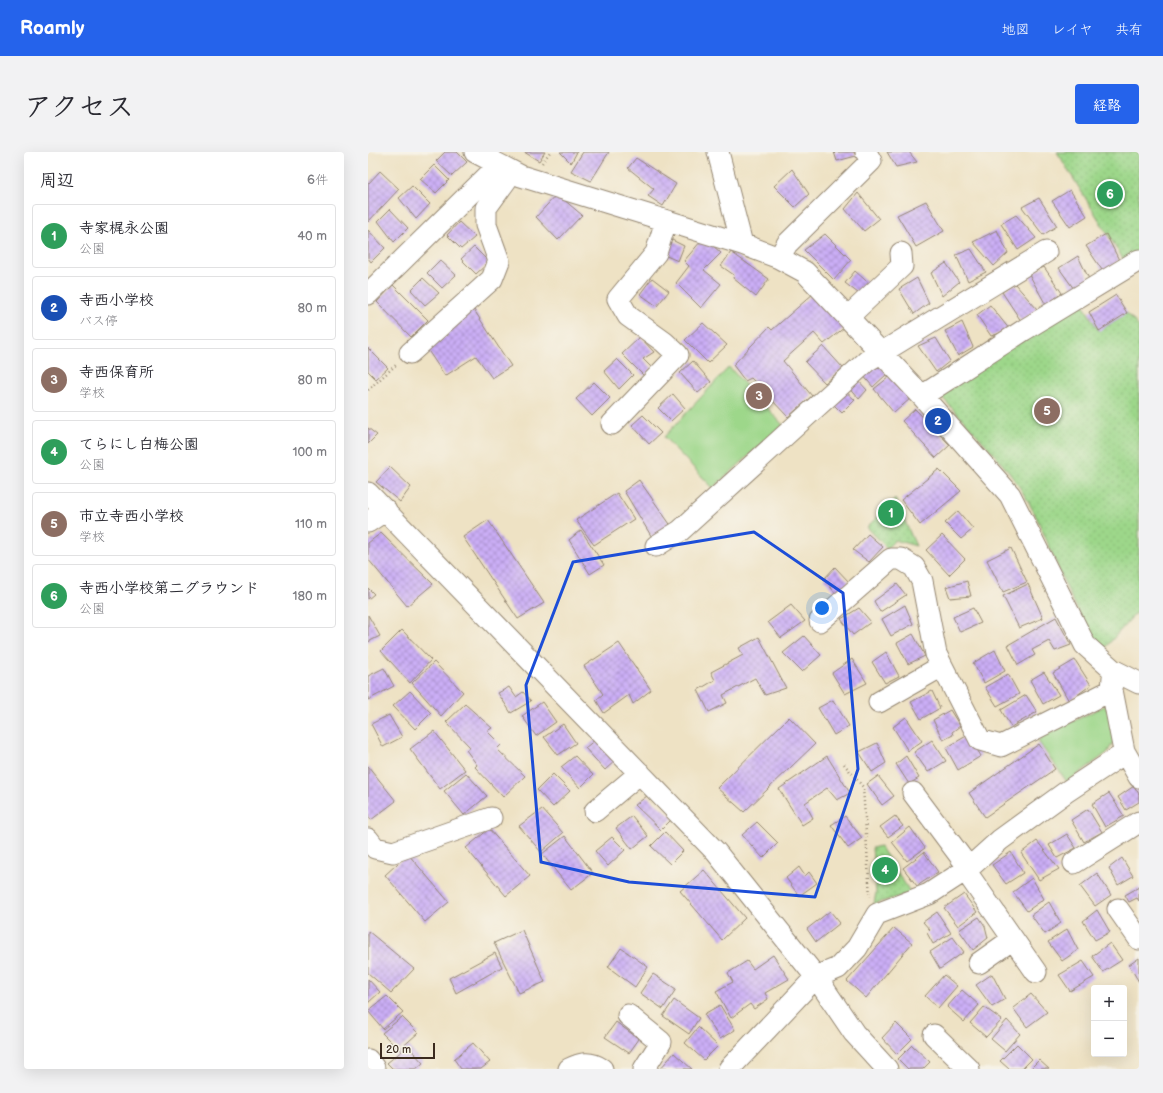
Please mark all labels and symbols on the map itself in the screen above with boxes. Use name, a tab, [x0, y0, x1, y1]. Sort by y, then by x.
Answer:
pin: 6	[1097, 179, 1123, 209]
pin: 3	[746, 381, 772, 411]
pin: 5	[1034, 396, 1060, 426]
pin: 2	[925, 406, 951, 436]
pin: 1	[878, 498, 904, 528]
your location	[812, 598, 832, 618]
pin: 4	[872, 855, 898, 885]
scale bar	[380, 1041, 435, 1060]

